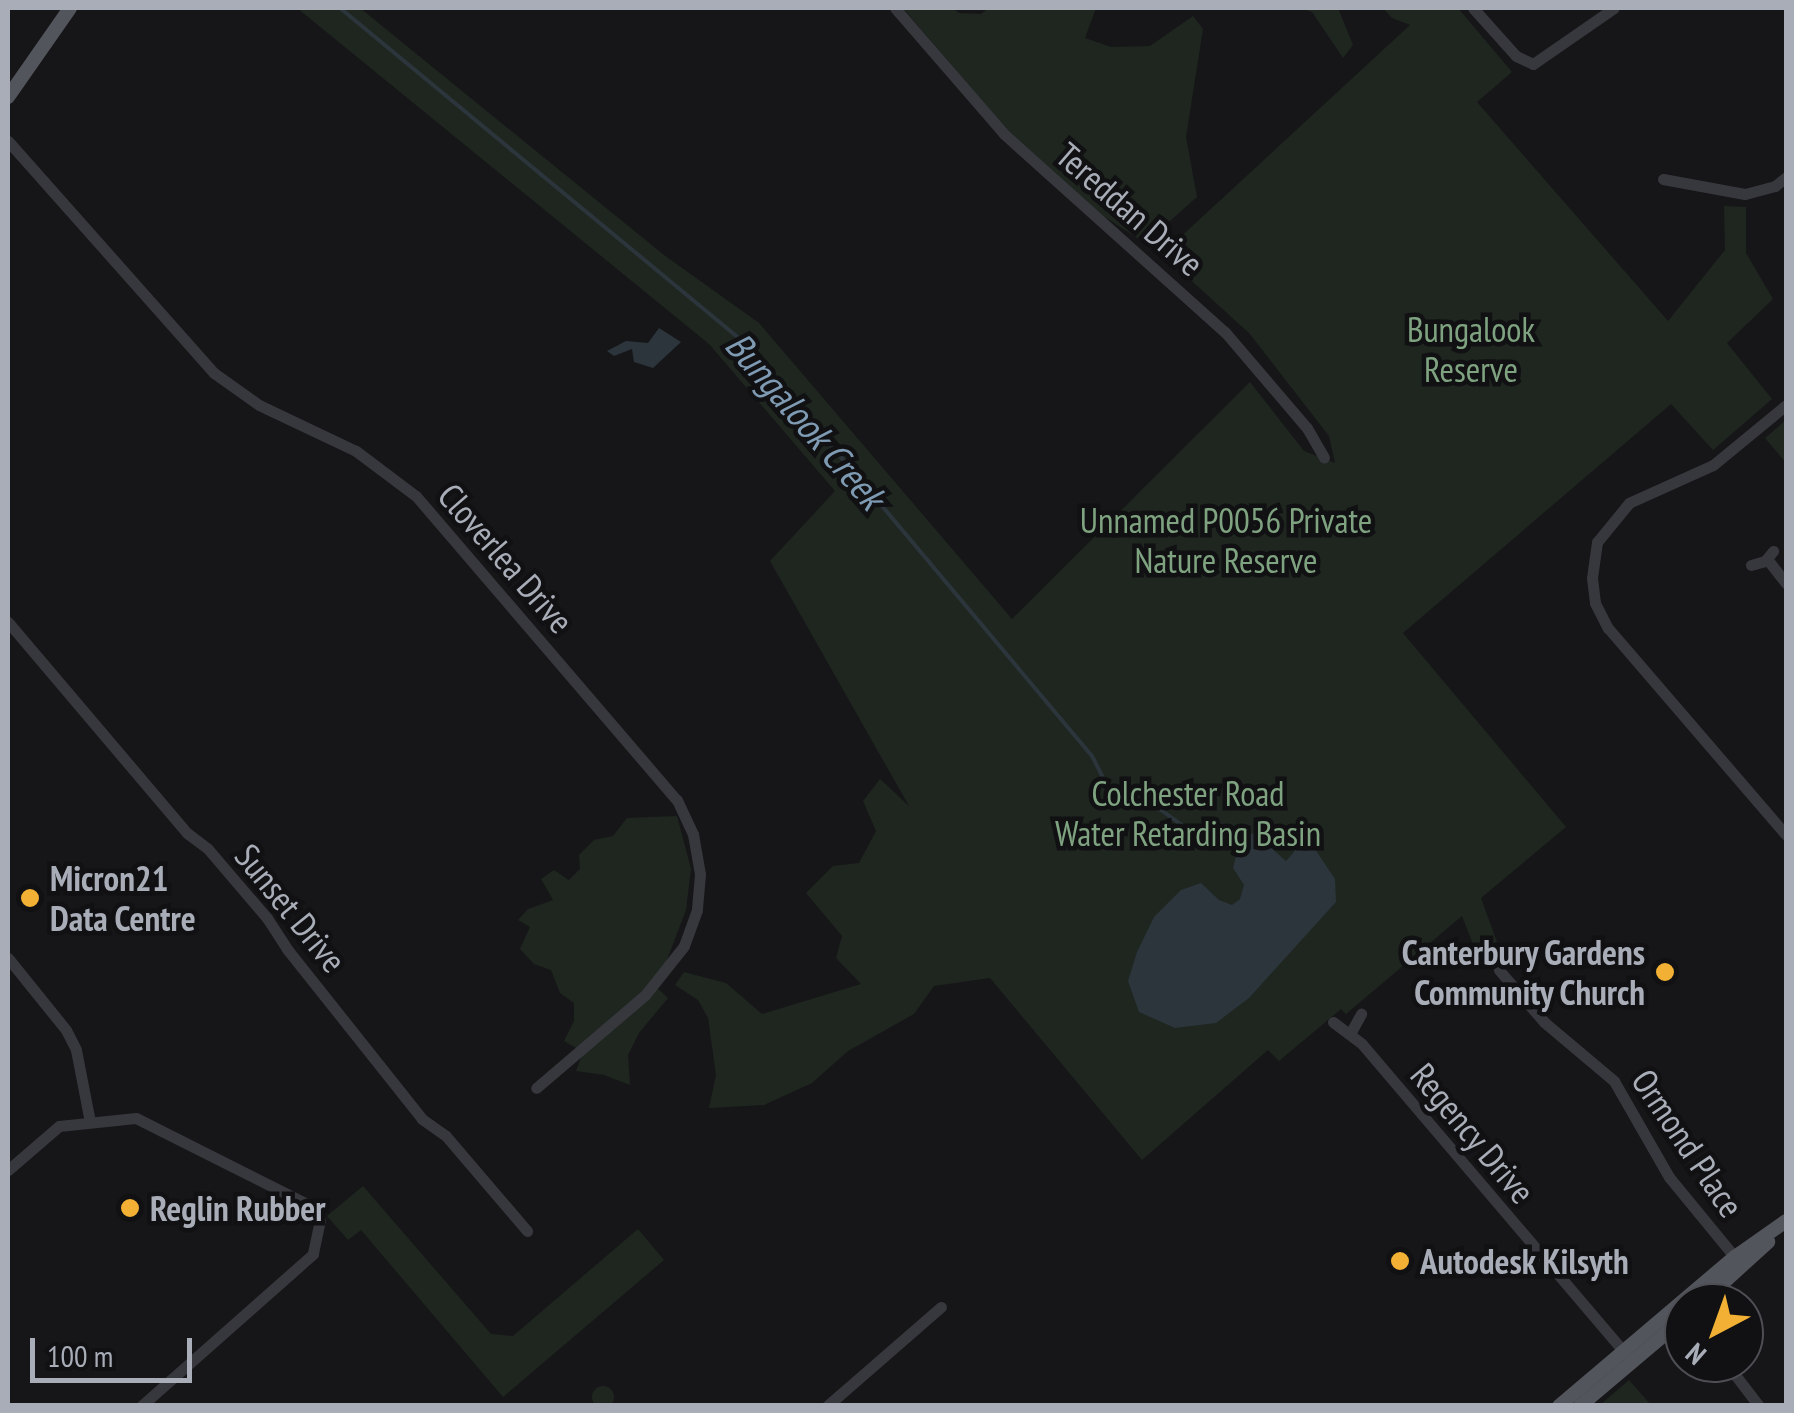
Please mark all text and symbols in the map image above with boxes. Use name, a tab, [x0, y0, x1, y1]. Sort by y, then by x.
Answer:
street label: Tereddan Drive	[1048, 134, 1212, 284]
park label: Bungalook Reserve	[1407, 308, 1535, 390]
water label: Bungalook Creek	[717, 322, 895, 518]
street label: Cloverlea Drive	[430, 475, 582, 641]
park label: Unnamed P0056 Private Nature Reserve	[1080, 499, 1372, 581]
park label: Colchester Road Water Retarding Basin	[1055, 772, 1321, 854]
street label: Sunset Drive	[227, 836, 355, 980]
place label: Micron21 Data Centre	[50, 857, 196, 939]
marker: Micron21 Data Centre	[19, 887, 41, 909]
place label: Canterbury Gardens Community Church	[1400, 931, 1645, 1013]
marker: Canterbury Gardens Community Church	[1654, 961, 1676, 983]
street label: Regency Drive	[1402, 1054, 1544, 1212]
street label: Ormond Place	[1623, 1061, 1753, 1225]
place label: Reglin Rubber	[150, 1187, 325, 1229]
marker: Reglin Rubber	[119, 1197, 141, 1219]
place label: Autodesk Kilsyth	[1420, 1240, 1629, 1282]
marker: Autodesk Kilsyth	[1389, 1250, 1411, 1272]
north arrow	[1664, 1283, 1764, 1383]
scale bar	[35, 1318, 198, 1380]
text: 100 m	[47, 1336, 113, 1375]
text: N	[1677, 1336, 1713, 1373]

